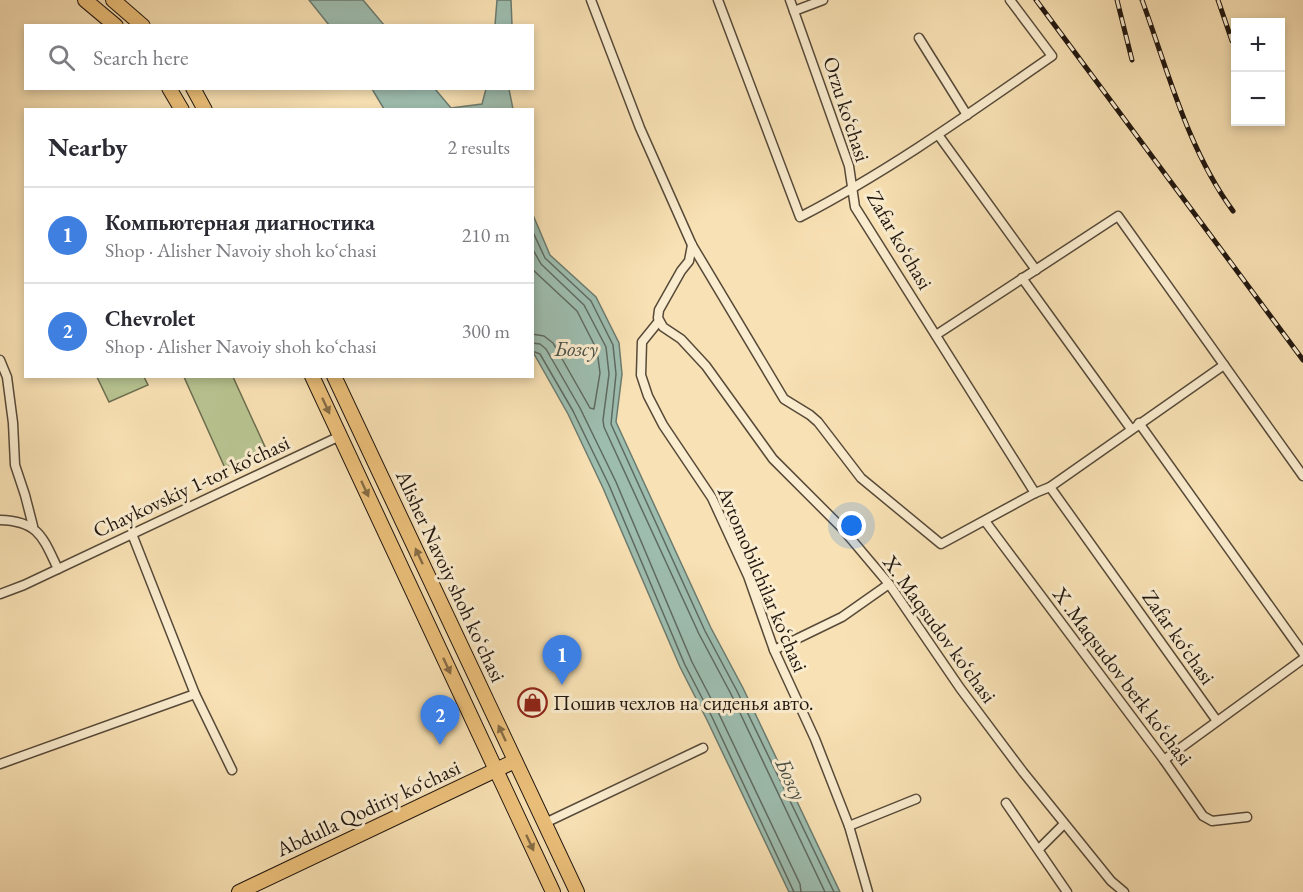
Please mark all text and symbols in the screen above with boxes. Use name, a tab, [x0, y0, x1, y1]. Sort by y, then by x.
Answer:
map controls	[1231, 18, 1285, 126]
button: +	[1231, 18, 1285, 72]
search box	[24, 24, 534, 90]
icon: search	[45, 41, 78, 74]
text: Search here	[93, 43, 188, 72]
street label: Orzu ko‘chasi	[817, 53, 877, 165]
button: −	[1231, 72, 1285, 126]
text: Nearby	[48, 130, 128, 164]
text: 2 results	[447, 134, 510, 160]
street label: Zafar ko‘chasi	[861, 186, 939, 294]
text: Компьютерная диагностика	[105, 208, 375, 237]
text: 1	[62, 222, 73, 248]
text: 210 m	[462, 222, 510, 248]
text: Shop · Alisher Navoiy shoh koʻchasi	[105, 237, 377, 263]
text: Chevrolet	[105, 304, 195, 333]
text: 2	[62, 318, 73, 344]
text: 300 m	[462, 318, 510, 344]
text: Shop · Alisher Navoiy shoh koʻchasi	[105, 333, 377, 359]
water label: Бозсу	[553, 334, 598, 363]
one-way arrow	[321, 398, 330, 415]
street label: Chaykovskiy 1-tor ko‘chasi	[88, 429, 294, 543]
street label: Alisher Navoiy shoh koʻchasi	[390, 465, 512, 686]
one-way arrow	[360, 481, 369, 498]
street label: Avtomobilchilar ko‘chasi	[711, 481, 814, 676]
your location	[837, 511, 866, 540]
one-way arrow	[414, 548, 423, 565]
street label: X. Maqsudov ko‘chasi	[877, 549, 1003, 708]
street label: X .Maqsudov berk ko‘chasi	[1046, 581, 1199, 771]
street label: Zafar ko‘chasi	[1137, 584, 1221, 690]
pin: 1	[542, 636, 582, 685]
one-way arrow	[443, 658, 452, 675]
shop icon: Пошив чехлов на сиденья авто.	[516, 686, 548, 718]
place label: Пошив чехлов на сиденья авто.	[553, 689, 814, 716]
pin: 2	[420, 696, 460, 745]
one-way arrow	[497, 724, 506, 741]
water label: Бозсу	[768, 752, 813, 805]
street label: Abdulla Qodiriy ko‘chasi	[271, 753, 465, 864]
one-way arrow	[525, 834, 534, 851]

